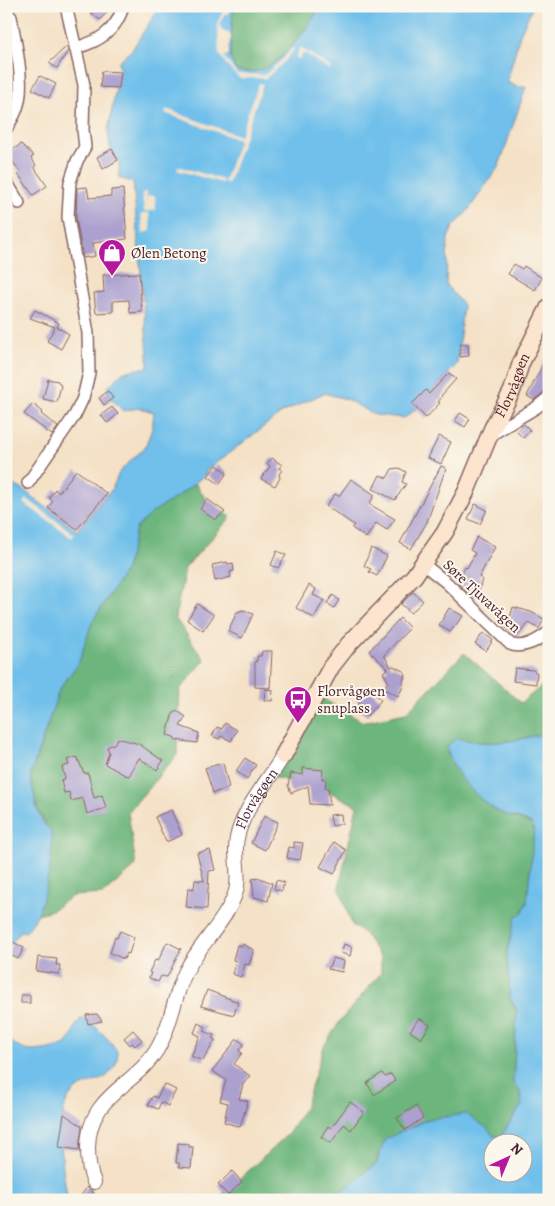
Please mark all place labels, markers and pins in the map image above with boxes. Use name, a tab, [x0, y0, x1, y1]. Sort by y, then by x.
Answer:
shop icon: Ølen Betong	[97, 238, 127, 277]
place label: Ølen Betong	[131, 243, 207, 263]
place label: Florvågøen snuplass	[317, 681, 385, 718]
bus stop icon: Florvågøen snuplass	[283, 685, 313, 724]

